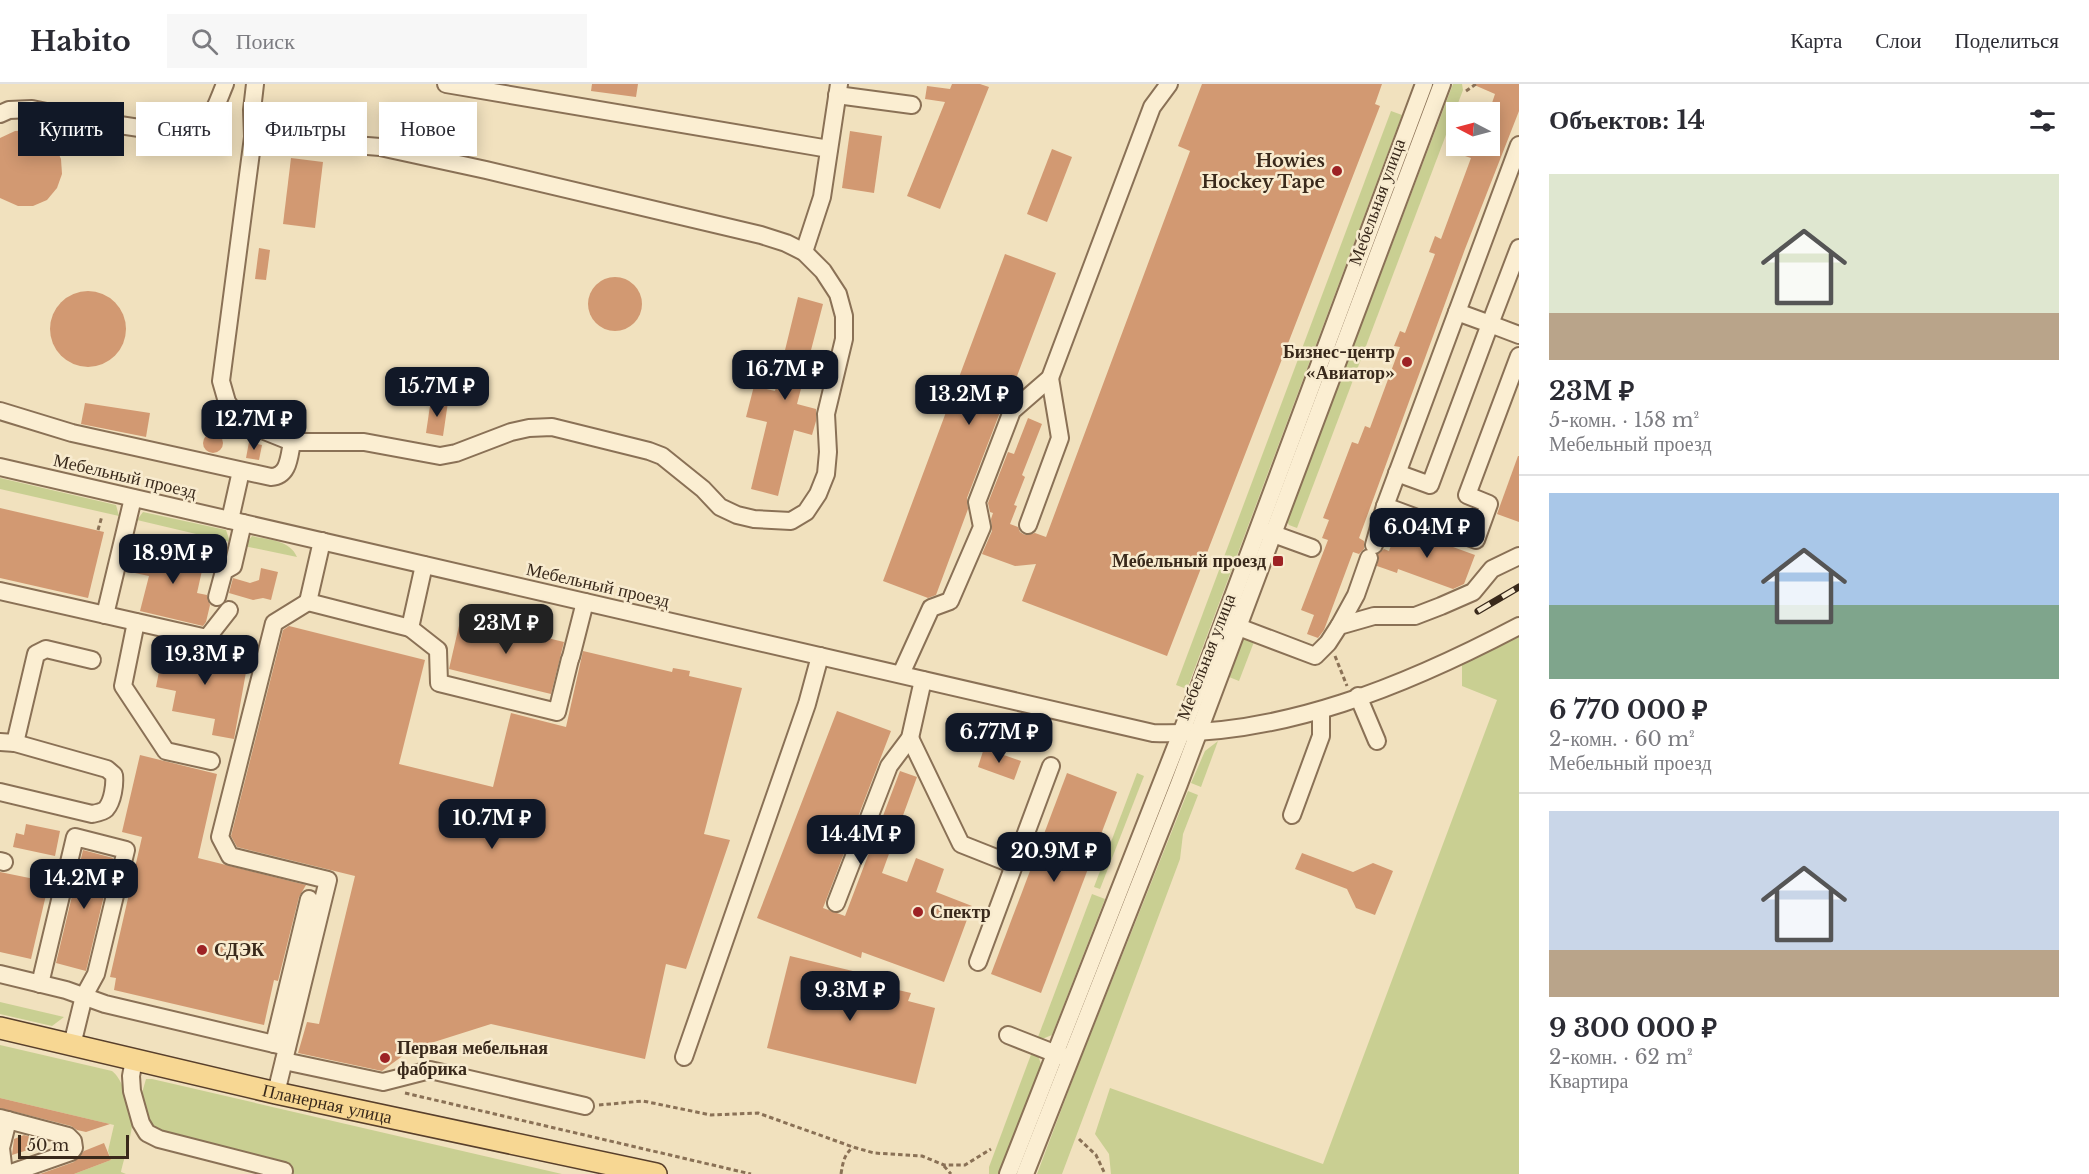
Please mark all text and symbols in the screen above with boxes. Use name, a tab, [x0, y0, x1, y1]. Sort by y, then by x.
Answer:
search box	[167, 14, 587, 68]
text: Habito	[30, 24, 131, 59]
icon: search	[188, 25, 221, 58]
text: Поиск	[236, 28, 295, 55]
text: Карта	[1790, 28, 1842, 54]
text: Слои	[1875, 28, 1921, 54]
text: Поделиться	[1954, 28, 2059, 54]
chip: Купить	[18, 102, 124, 156]
chip: Снять	[136, 102, 232, 156]
chip: Фильтры	[244, 102, 367, 156]
chip: Новое	[379, 102, 477, 156]
north arrow	[1446, 102, 1500, 156]
map controls	[1446, 102, 1500, 156]
text: Объектов: 14	[1549, 104, 1705, 136]
icon: filters	[2026, 104, 2059, 137]
street label: Мебельная улица	[1344, 136, 1410, 268]
place label: Howies Hockey Tape	[1202, 150, 1325, 193]
marker: Howies Hockey Tape	[1330, 164, 1344, 178]
icon: home	[1750, 213, 1858, 321]
place label: Бизнес-центр «Авиатор»	[1283, 341, 1395, 384]
pin: 16.7M ₽	[730, 350, 840, 401]
marker: Бизнес-центр «Авиатор»	[1400, 355, 1414, 369]
text: 16.7M ₽	[746, 357, 824, 381]
pin: 15.7M ₽	[382, 367, 492, 418]
text: 15.7M ₽	[399, 374, 475, 398]
pin: 13.2M ₽	[914, 375, 1024, 426]
text: 23M ₽	[1549, 375, 1634, 407]
text: 13.2M ₽	[929, 382, 1009, 406]
pin: 12.7M ₽	[199, 400, 309, 451]
text: 12.7M ₽	[215, 407, 293, 431]
text: 5-комн. · 158 m²	[1549, 408, 1699, 432]
text: Мебельный проезд	[1549, 432, 1712, 456]
street label: Мебельный проезд	[51, 449, 199, 503]
pin: 6.04M ₽	[1372, 508, 1482, 559]
text: 6.04M ₽	[1384, 515, 1470, 539]
icon: home	[1750, 532, 1858, 640]
pin: 18.9M ₽	[118, 534, 228, 585]
text: 18.9M ₽	[133, 541, 213, 565]
place label: Мебельный проезд	[1112, 550, 1266, 572]
marker: Мебельный проезд	[1271, 554, 1285, 568]
street label: Мебельный проезд	[524, 558, 672, 612]
street label: Мебельная улица	[1172, 591, 1240, 723]
pin: 23M ₽	[464, 604, 548, 655]
text: 23M ₽	[473, 611, 539, 635]
pin: 19.3M ₽	[150, 635, 260, 686]
text: 19.3M ₽	[165, 642, 245, 666]
text: 6 770 000 ₽	[1549, 694, 1708, 726]
pin: 6.77M ₽	[944, 713, 1054, 764]
text: 6.77M ₽	[959, 720, 1039, 744]
text: 2-комн. · 60 m²	[1549, 727, 1695, 751]
text: Мебельный проезд	[1549, 751, 1712, 775]
pin: 10.7M ₽	[437, 799, 547, 850]
text: 10.7M ₽	[453, 806, 531, 830]
pin: 14.4M ₽	[806, 815, 916, 866]
text: 14.4M ₽	[821, 822, 901, 846]
pin: 20.9M ₽	[999, 832, 1109, 883]
text: 20.9M ₽	[1011, 839, 1097, 863]
icon: home	[1750, 850, 1858, 958]
pin: 14.2M ₽	[29, 859, 139, 910]
text: 14.2M ₽	[44, 866, 124, 890]
place label: Спектр	[930, 901, 991, 923]
marker: Спектр	[911, 905, 925, 919]
place label: СДЭК	[214, 939, 264, 961]
marker: СДЭК	[195, 943, 209, 957]
pin: 9.3M ₽	[801, 971, 899, 1022]
text: 9.3M ₽	[815, 978, 885, 1002]
text: 9 300 000 ₽	[1549, 1012, 1717, 1044]
place label: Первая мебельная фабрика	[397, 1037, 548, 1080]
text: 2-комн. · 62 m²	[1549, 1045, 1693, 1069]
marker: Первая мебельная фабрика	[378, 1051, 392, 1065]
text: Квартира	[1549, 1069, 1628, 1093]
street label: Планерная улица	[260, 1079, 394, 1128]
scale bar	[18, 1132, 129, 1160]
text: 50 m	[27, 1135, 69, 1155]

